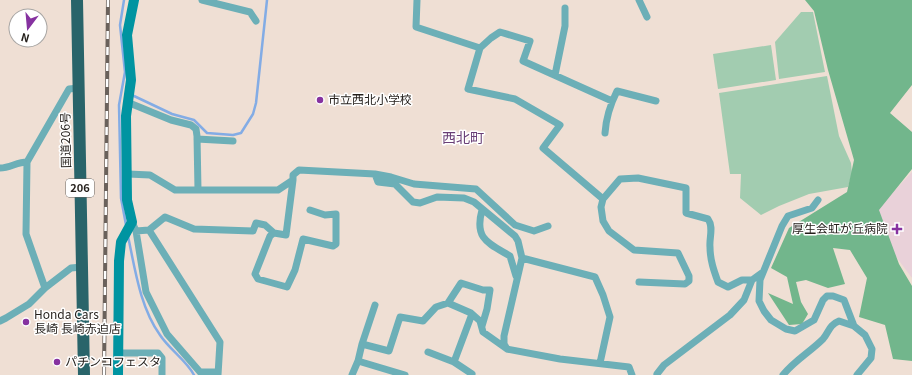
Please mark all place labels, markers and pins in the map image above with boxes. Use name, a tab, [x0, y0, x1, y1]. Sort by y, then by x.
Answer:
place label: 市立西北小学校	[328, 90, 412, 107]
marker: 市立西北小学校	[315, 95, 325, 105]
place label: 厚生会虹が丘病院	[792, 219, 888, 236]
marker: 厚生会虹が丘病院	[891, 223, 903, 235]
place label: Honda Cars 長崎 長崎赤迫店	[34, 305, 121, 336]
marker: Honda Cars 長崎 長崎赤迫店	[21, 317, 31, 327]
place label: パチンコフェスタ	[65, 352, 161, 369]
marker: パチンコフェスタ	[52, 357, 62, 367]

